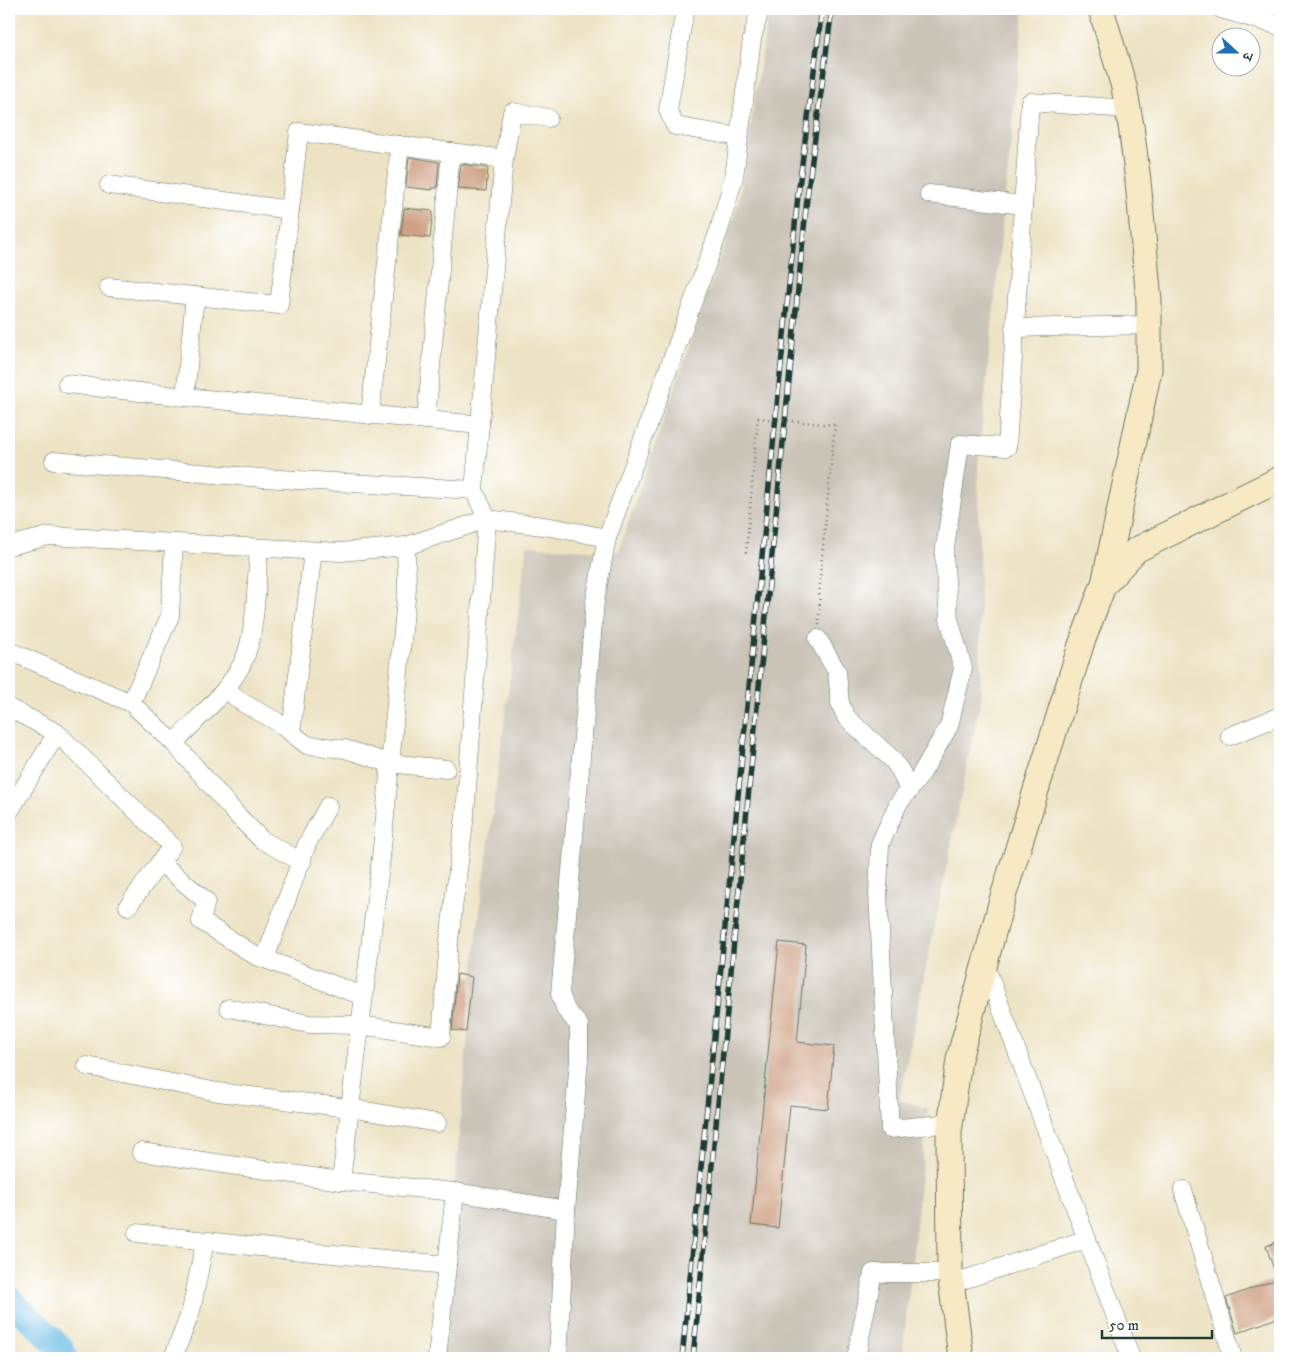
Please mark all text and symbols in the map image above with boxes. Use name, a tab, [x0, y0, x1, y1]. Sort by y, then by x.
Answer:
north arrow	[1212, 28, 1262, 78]
text: उ	[1237, 49, 1257, 64]
scale bar	[1102, 1307, 1212, 1339]
text: 50 m	[1109, 1316, 1139, 1335]

